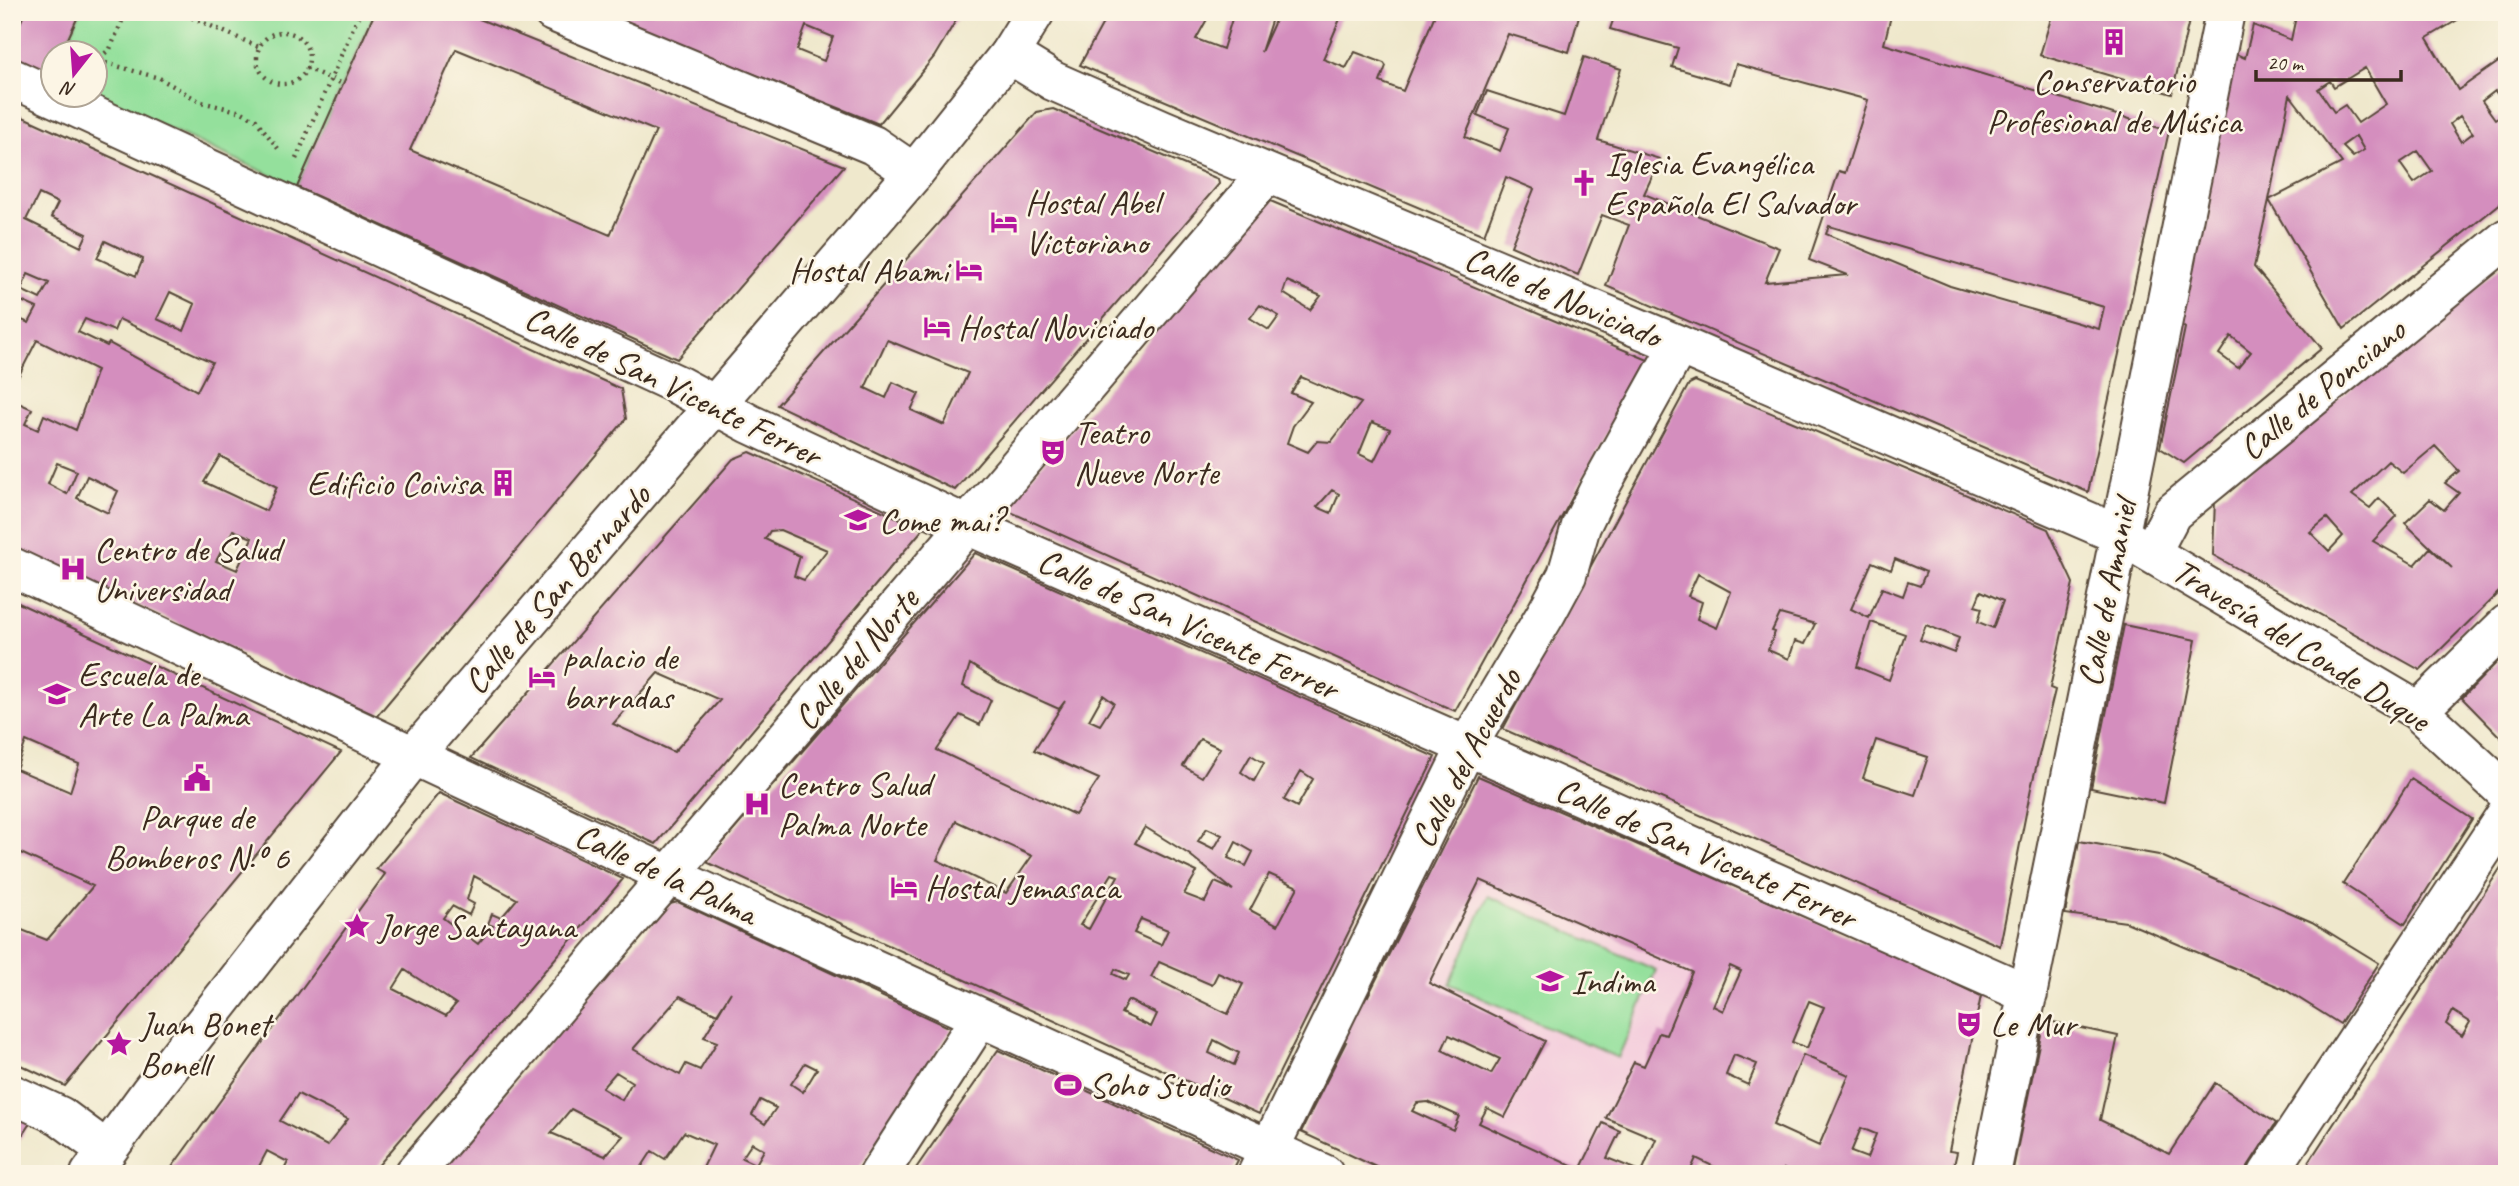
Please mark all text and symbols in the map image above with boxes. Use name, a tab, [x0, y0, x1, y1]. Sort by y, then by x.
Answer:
building icon: Conservatorio Profesional de Música	[2099, 27, 2129, 57]
north arrow	[38, 38, 108, 108]
scale bar	[2256, 38, 2402, 82]
text: 20 m	[2267, 50, 2305, 76]
place label: Conservatorio Profesional de Música	[1987, 59, 2243, 144]
text: N	[57, 75, 78, 102]
place label: Iglesia Evangélica Española El Salvador	[1605, 141, 1858, 226]
church icon: Iglesia Evangélica Española El Salvador	[1569, 168, 1599, 198]
place label: Hostal Abel Victoriano	[1025, 180, 1165, 265]
hotel icon: Hostal Abel Victoriano	[989, 207, 1019, 237]
street label: Calle de Noviciado	[1458, 235, 1671, 360]
place label: Hostal Abami	[789, 248, 952, 293]
hotel icon: Hostal Abami	[954, 255, 984, 285]
street label: Calle de San Vicente Ferrer	[518, 295, 831, 479]
place label: Hostal Noviciado	[958, 305, 1155, 350]
street label: Calle de Ponciano	[2229, 307, 2416, 470]
hotel icon: Hostal Noviciado	[922, 312, 952, 342]
place label: Teatro Nueve Norte	[1074, 410, 1221, 495]
theatre icon: Teatro Nueve Norte	[1038, 437, 1068, 467]
place label: Edificio Coivisa	[307, 461, 485, 506]
building icon: Edificio Coivisa	[488, 468, 518, 498]
street label: Calle de San Bernardo	[453, 473, 662, 703]
street label: Calle de Amaniel	[2067, 490, 2148, 690]
place label: Come mai?	[879, 498, 1009, 543]
school or university icon: Come mai?	[843, 505, 873, 535]
place label: Centro de Salud Universidad	[94, 527, 286, 612]
street label: Calle de San Vicente Ferrer	[1031, 538, 1348, 712]
street label: Travesía del Conde Duque	[2164, 548, 2440, 744]
hospital icon: Centro de Salud Universidad	[58, 554, 88, 584]
street label: Calle del Norte	[784, 577, 930, 739]
place label: palacio de barradas	[563, 635, 680, 720]
place label: Escuela de Arte La Palma	[78, 652, 251, 737]
street label: Calle del Acuerdo	[1400, 660, 1533, 855]
hotel icon: palacio de barradas	[527, 662, 557, 692]
school or university icon: Escuela de Arte La Palma	[42, 679, 72, 709]
place label: Centro Salud Palma Norte	[778, 762, 936, 847]
public building icon: Parque de Bomberos N.º 6	[182, 763, 212, 793]
street label: Calle de San Vicente Ferrer	[1549, 767, 1866, 941]
hospital icon: Centro Salud Palma Norte	[742, 789, 772, 819]
place label: Parque de Bomberos N.º 6	[105, 795, 290, 880]
street label: Calle de la Palma	[568, 812, 766, 937]
place label: Hostal Jemasaca	[925, 865, 1122, 910]
hotel icon: Hostal Jemasaca	[889, 872, 919, 902]
place label: Jorge Santayana	[376, 904, 578, 949]
place icon: Jorge Santayana	[342, 911, 372, 941]
place label: Indima	[1571, 959, 1656, 1004]
school or university icon: Indima	[1535, 966, 1565, 996]
place label: Juan Bonet Bonell	[138, 1002, 275, 1087]
place label: Le Mur	[1990, 1002, 2079, 1047]
theatre icon: Le Mur	[1954, 1009, 1984, 1039]
place icon: Juan Bonet Bonell	[104, 1029, 134, 1059]
place label: Soho Studio	[1089, 1063, 1233, 1108]
sports icon: Soho Studio	[1053, 1070, 1083, 1100]

